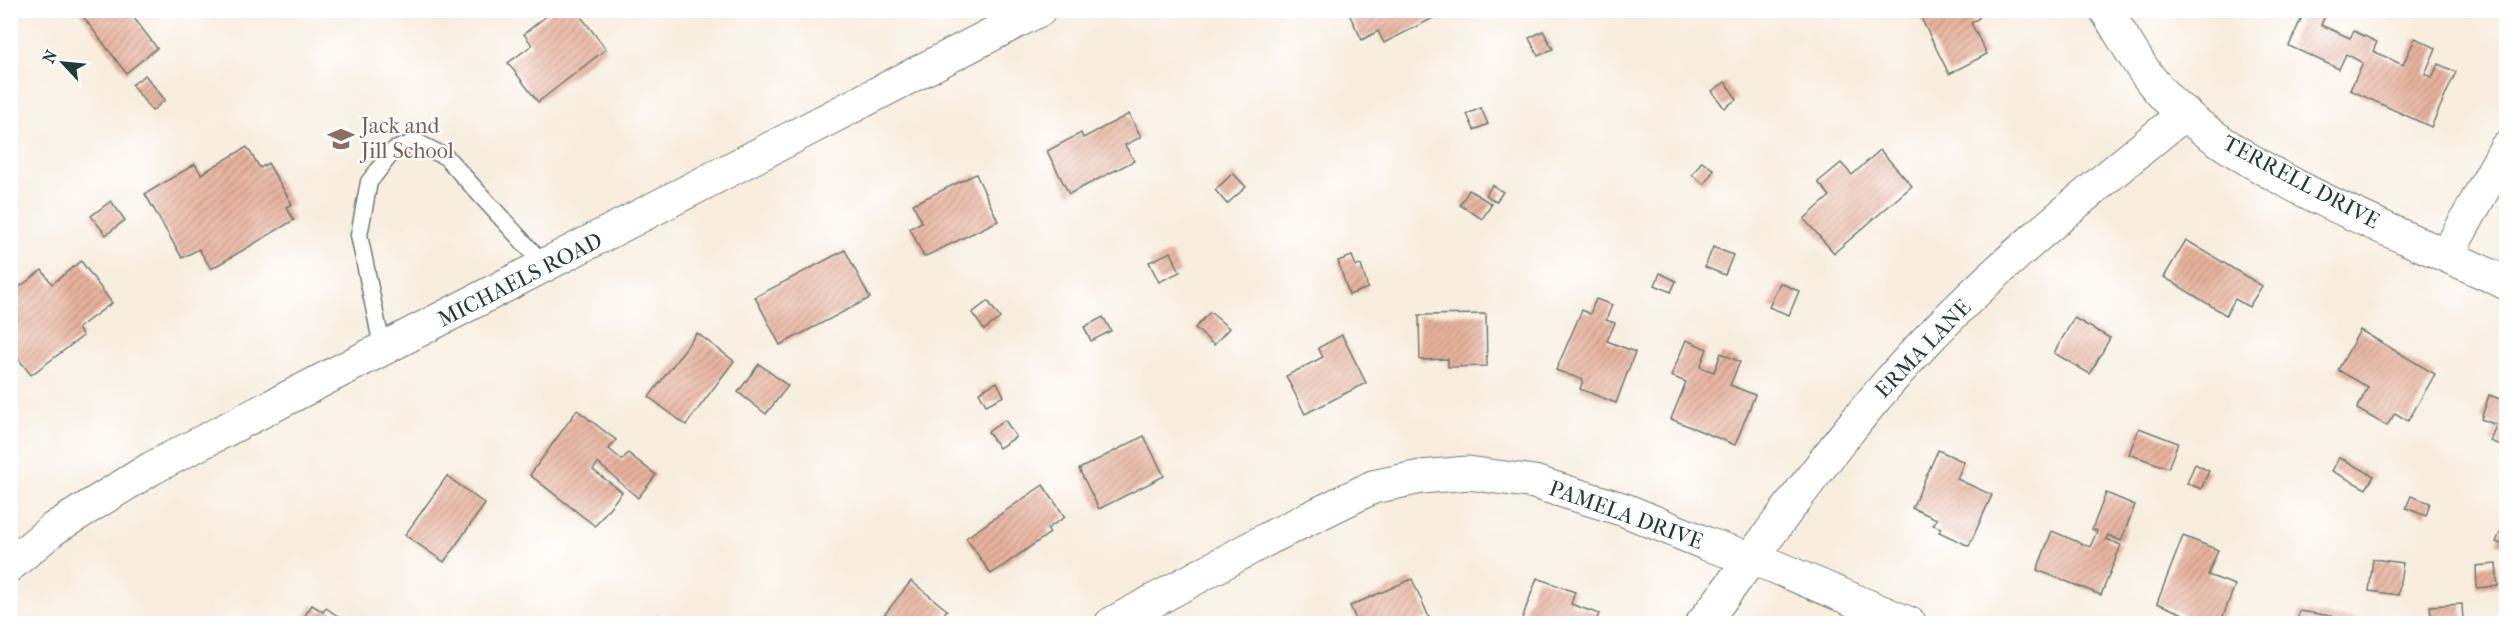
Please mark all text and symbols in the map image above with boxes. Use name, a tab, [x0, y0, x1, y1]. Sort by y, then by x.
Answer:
north arrow	[33, 33, 93, 93]
text: N	[39, 46, 62, 66]
place label: Jack and Jill School	[359, 113, 454, 164]
school or university icon: Jack and Jill School	[326, 124, 356, 154]
street label: TERRELL DRIVE	[2218, 130, 2384, 234]
street label: MICHAELS ROAD	[433, 227, 607, 333]
street label: ERMA LANE	[1870, 294, 1976, 404]
street label: PAMELA DRIVE	[1546, 475, 1706, 555]

